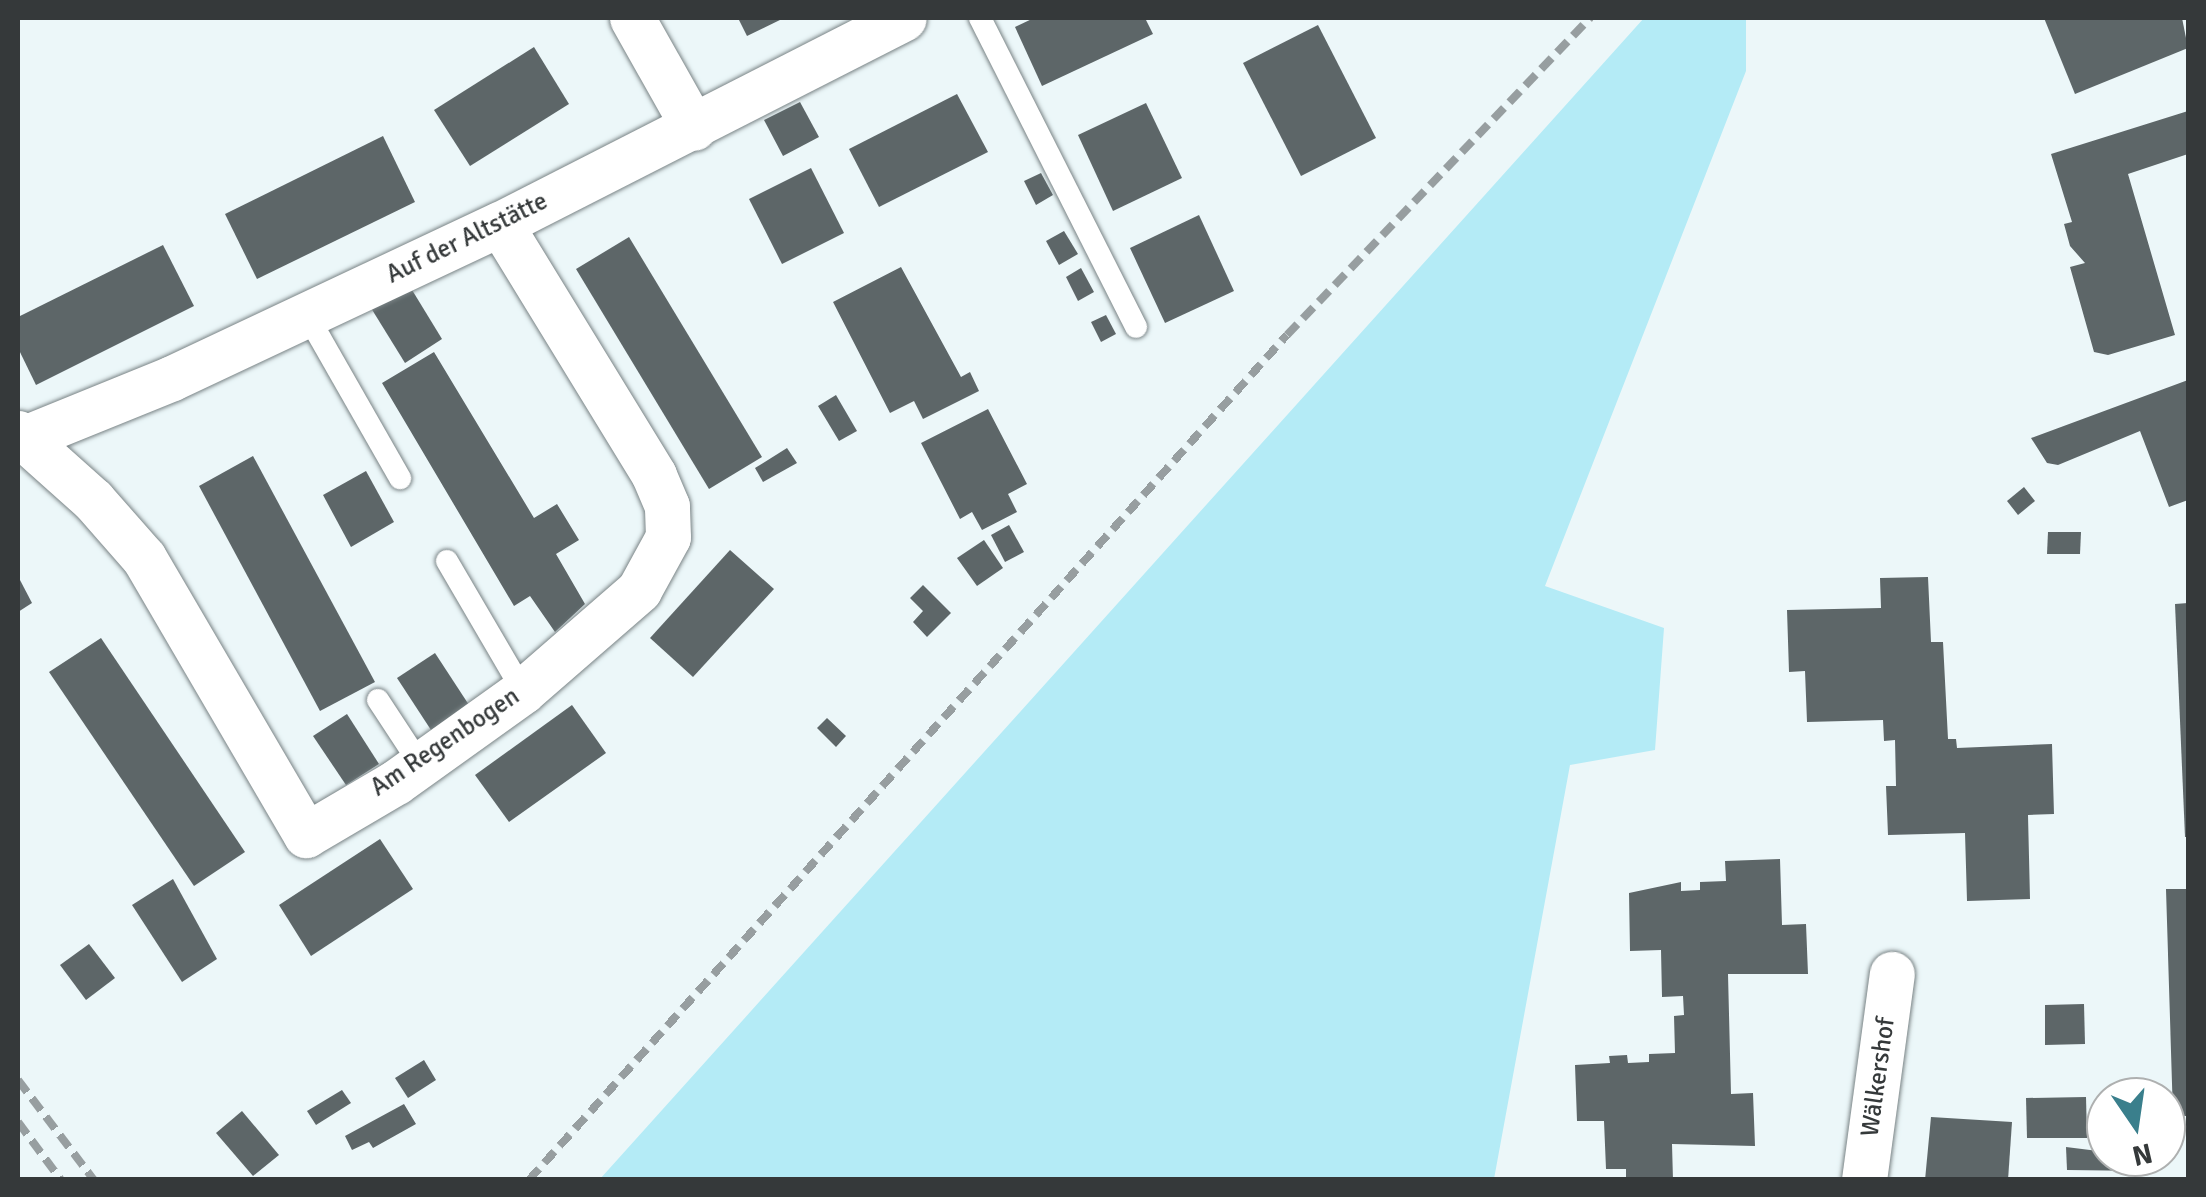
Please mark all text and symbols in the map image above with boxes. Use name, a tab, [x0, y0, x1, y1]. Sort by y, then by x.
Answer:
street label: Auf der Altstätte	[381, 186, 553, 290]
street label: Am Regenbogen	[365, 681, 525, 803]
street label: Wälkershof	[1855, 1016, 1901, 1138]
north arrow	[2086, 1077, 2186, 1177]
text: N	[2129, 1136, 2156, 1173]

